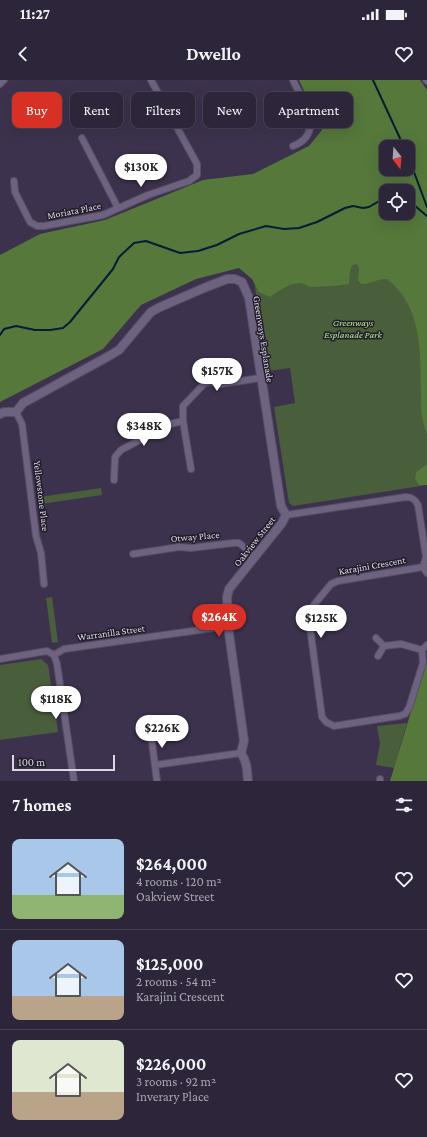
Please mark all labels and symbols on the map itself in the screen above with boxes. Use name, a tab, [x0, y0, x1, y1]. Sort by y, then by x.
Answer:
north arrow	[379, 140, 415, 176]
pin: $130K	[113, 154, 169, 188]
street label: Moriata Place	[46, 200, 103, 221]
street label: Greenways Esplanade	[251, 295, 276, 384]
park label: Greenways Esplanade Park	[324, 317, 383, 340]
pin: $157K	[189, 358, 245, 392]
pin: $348K	[116, 413, 172, 447]
street label: Yellowstone Place	[32, 460, 51, 533]
street label: Oakview Street	[232, 514, 278, 568]
street label: Otway Place	[170, 529, 221, 544]
street label: Karajini Crescent	[338, 554, 407, 578]
pin: $264K	[191, 604, 247, 638]
pin: $125K	[293, 605, 349, 639]
street label: Warranilla Street	[77, 622, 146, 643]
pin: $118K	[28, 686, 84, 720]
pin: $226K	[134, 715, 190, 749]
scale bar	[12, 753, 115, 772]

